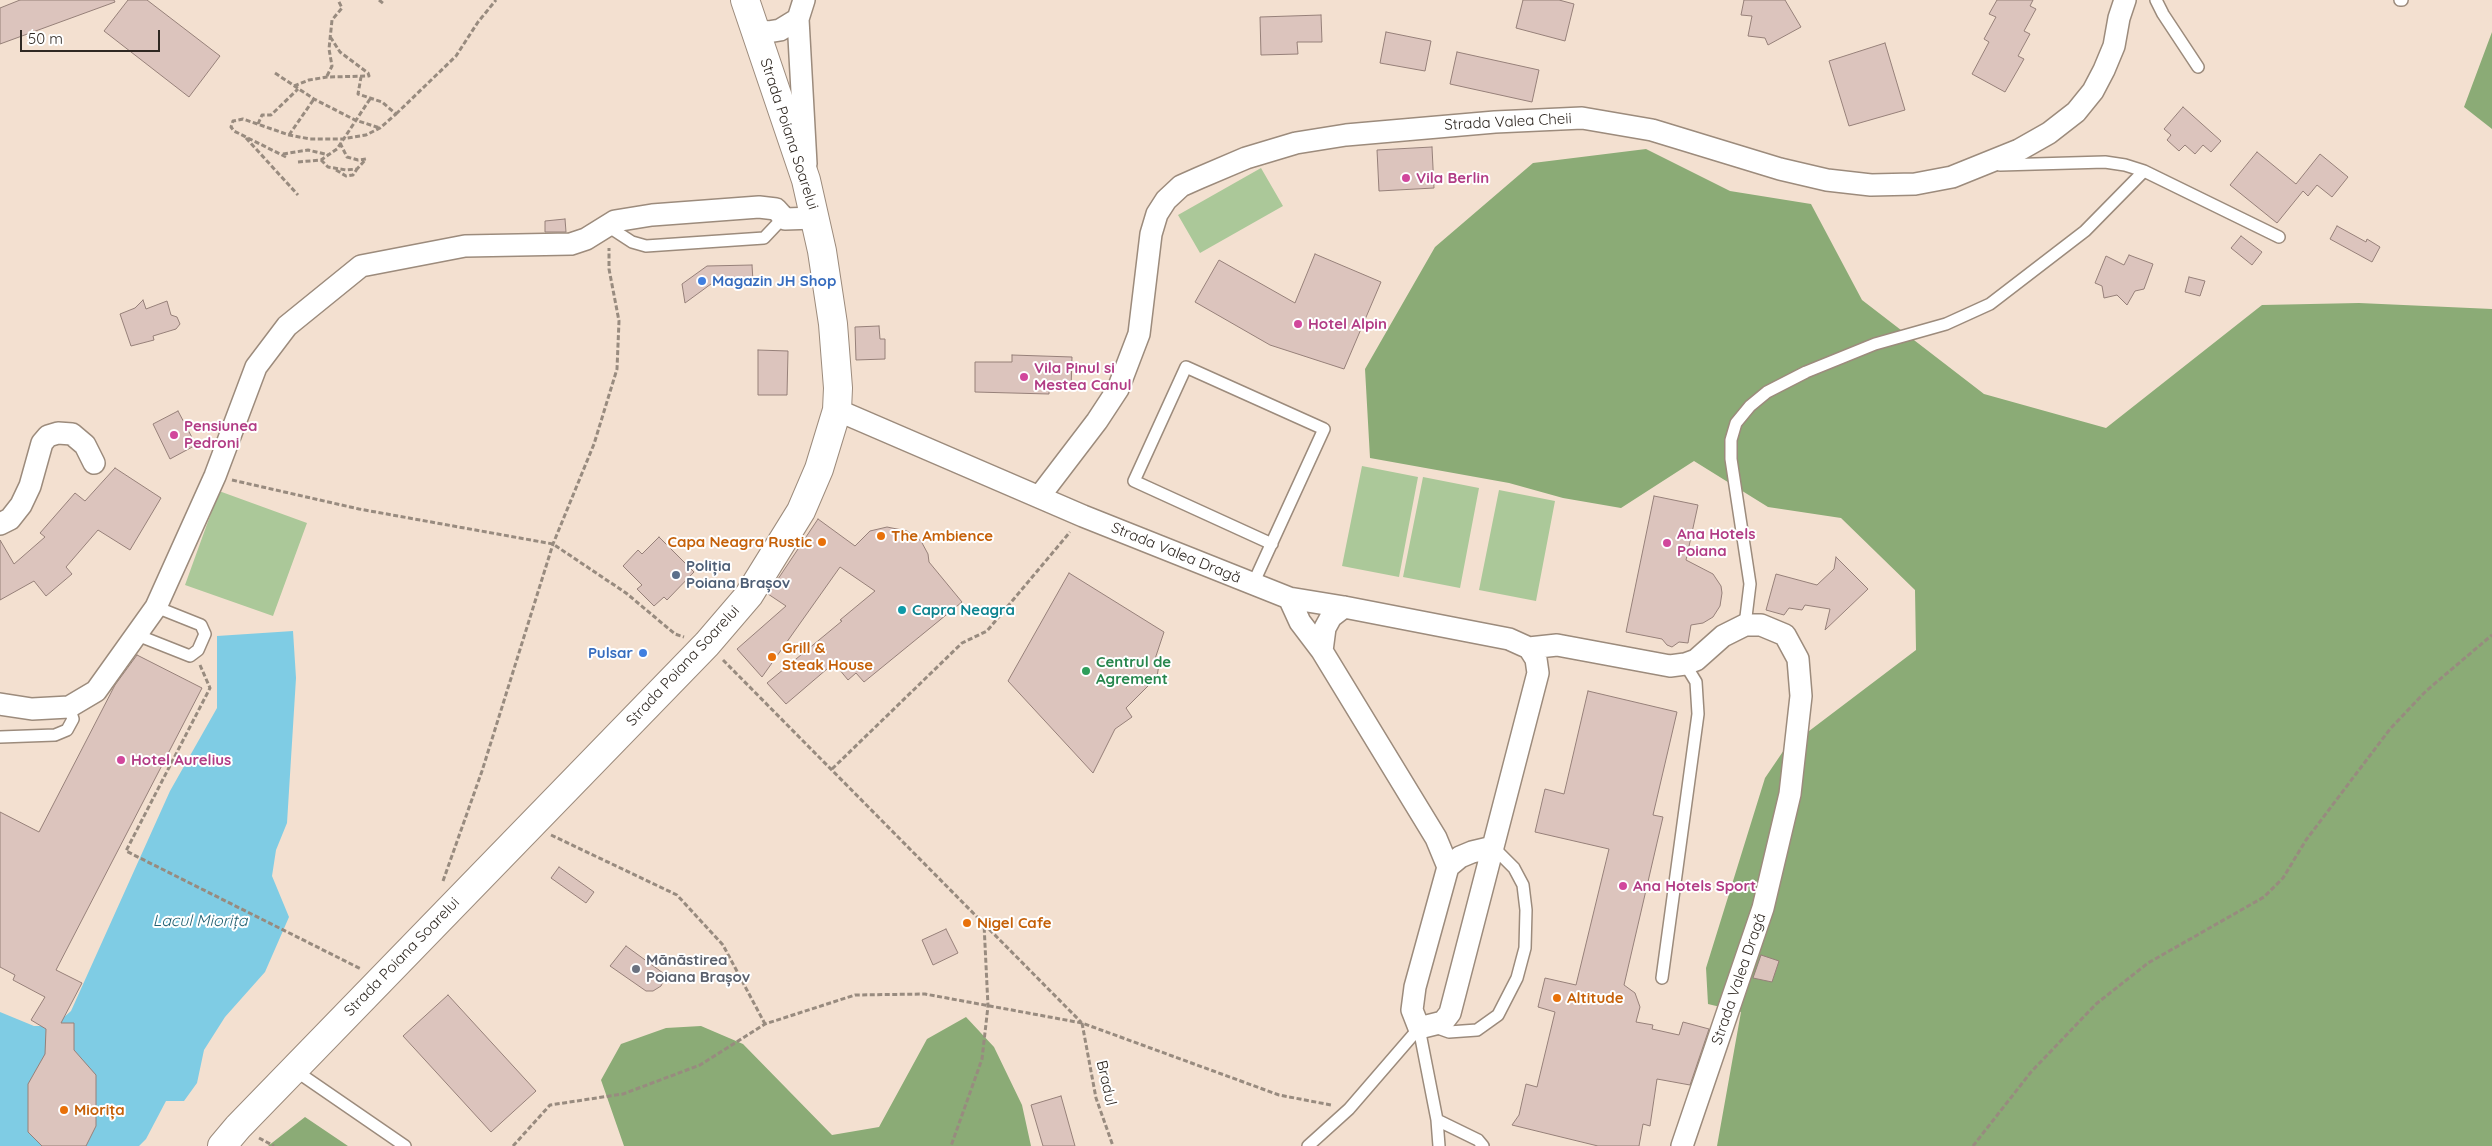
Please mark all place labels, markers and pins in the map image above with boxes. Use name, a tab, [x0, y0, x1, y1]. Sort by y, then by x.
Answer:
place label: Vila Berlin	[1416, 169, 1489, 187]
marker: Vila Berlin	[1400, 172, 1412, 184]
place label: Magazin JH Shop	[712, 272, 836, 290]
marker: Magazin JH Shop	[696, 275, 708, 287]
place label: Hotel Alpin	[1308, 315, 1387, 333]
marker: Hotel Alpin	[1292, 318, 1304, 330]
place label: Vila Pinul si Mestea Canul	[1034, 359, 1132, 394]
marker: Vila Pinul si Mestea Canul	[1018, 371, 1030, 383]
place label: Pensiunea Pedroni	[184, 417, 258, 452]
marker: Pensiunea Pedroni	[168, 429, 180, 441]
place label: Ana Hotels Poiana	[1677, 525, 1755, 560]
place label: The Ambience	[891, 527, 993, 545]
marker: The Ambience	[875, 530, 887, 542]
place label: Capa Neagra Rustic	[668, 533, 812, 551]
marker: Capa Neagra Rustic	[816, 536, 828, 548]
marker: Ana Hotels Poiana	[1661, 537, 1673, 549]
place label: Poliția Poiana Brașov	[686, 557, 790, 592]
marker: Poliția Poiana Brașov	[670, 569, 682, 581]
place label: Capra Neagra	[912, 601, 1015, 619]
marker: Capra Neagra	[896, 604, 908, 616]
place label: Grill & Steak House	[782, 639, 873, 674]
place label: Pulsar	[588, 644, 633, 662]
marker: Pulsar	[637, 647, 649, 659]
marker: Grill & Steak House	[766, 651, 778, 663]
place label: Centrul de Agrement	[1096, 653, 1171, 688]
marker: Centrul de Agrement	[1080, 665, 1092, 677]
place label: Hotel Aurelius	[131, 751, 231, 769]
marker: Hotel Aurelius	[115, 754, 127, 766]
place label: Ana Hotels Sport	[1633, 877, 1756, 895]
marker: Ana Hotels Sport	[1617, 880, 1629, 892]
place label: Nigel Cafe	[977, 914, 1052, 932]
marker: Nigel Cafe	[961, 917, 973, 929]
place label: Mănăstirea Poiana Brașov	[646, 951, 750, 986]
marker: Mănăstirea Poiana Brașov	[630, 963, 642, 975]
place label: Altitude	[1567, 989, 1623, 1007]
marker: Altitude	[1551, 992, 1563, 1004]
place label: Miorița	[74, 1101, 125, 1119]
marker: Miorița	[58, 1104, 70, 1116]

